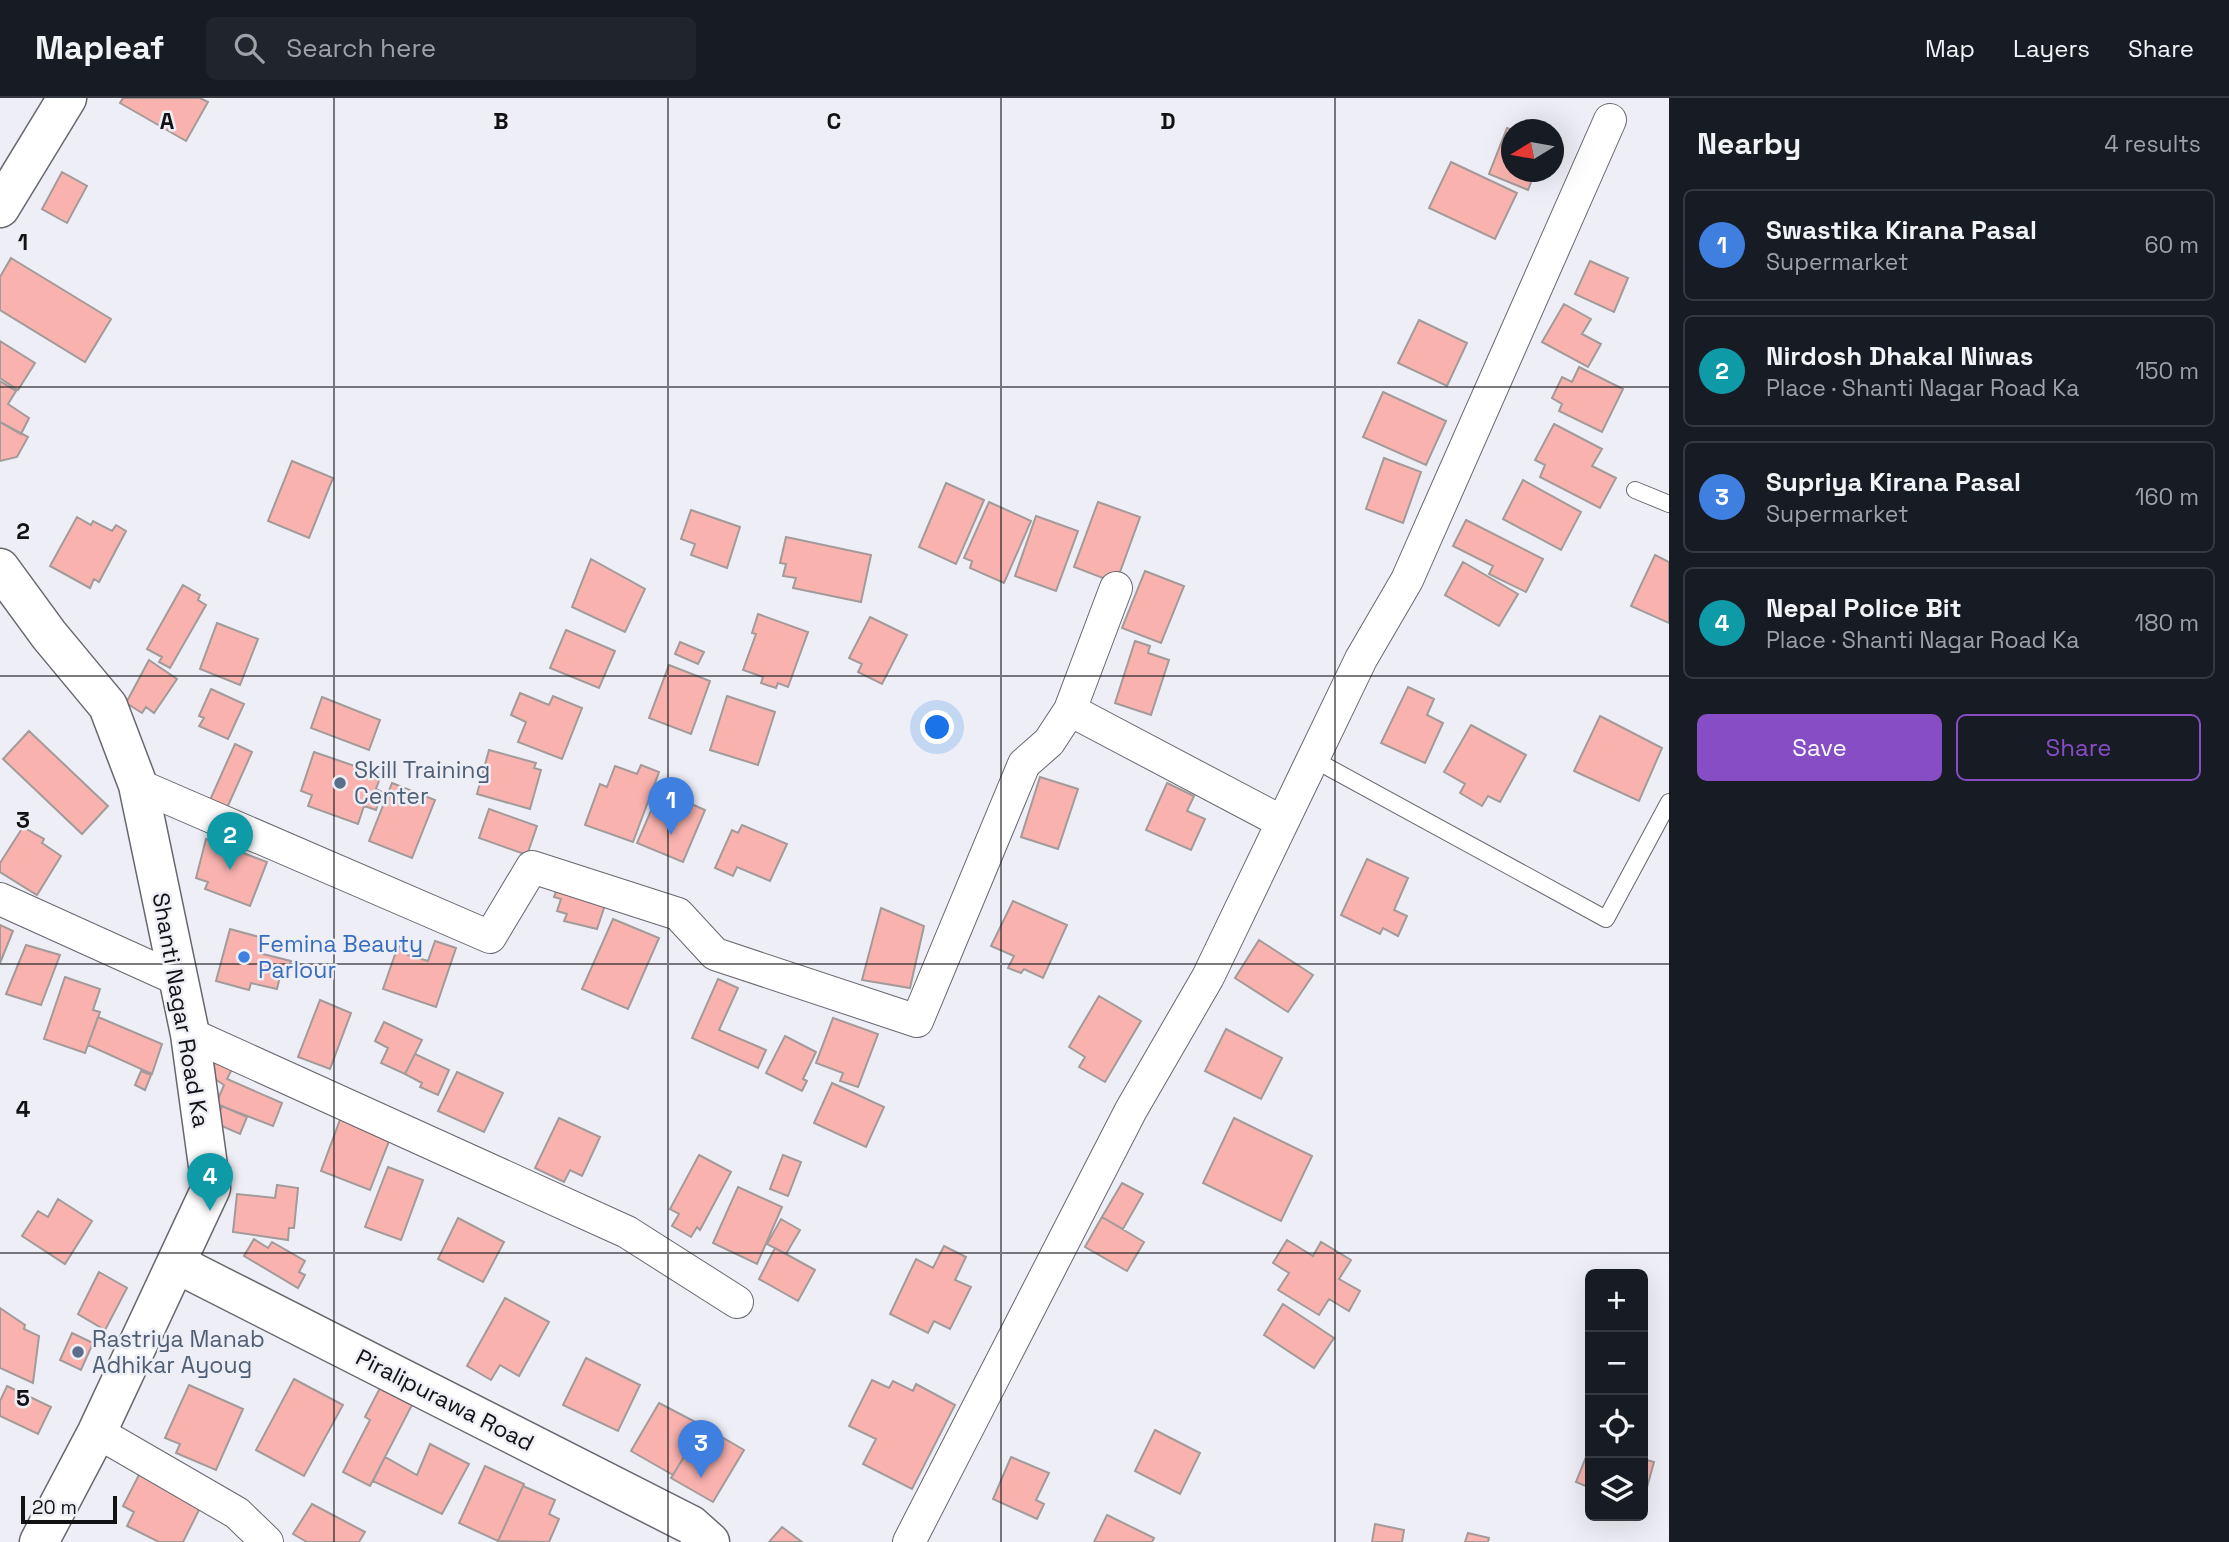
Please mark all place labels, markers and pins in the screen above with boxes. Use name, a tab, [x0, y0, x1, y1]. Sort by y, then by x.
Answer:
place label: Skill Training Center	[354, 755, 490, 811]
marker: Skill Training Center	[332, 775, 348, 791]
pin: 1	[648, 777, 694, 835]
pin: 2	[207, 812, 253, 870]
place label: Femina Beauty Parlour	[258, 929, 423, 985]
marker: Femina Beauty Parlour	[236, 949, 252, 965]
pin: 4	[187, 1153, 233, 1211]
place label: Rastriya Manab Adhikar Ayoug	[92, 1324, 265, 1380]
marker: Rastriya Manab Adhikar Ayoug	[70, 1344, 86, 1360]
pin: 3	[678, 1420, 724, 1478]

